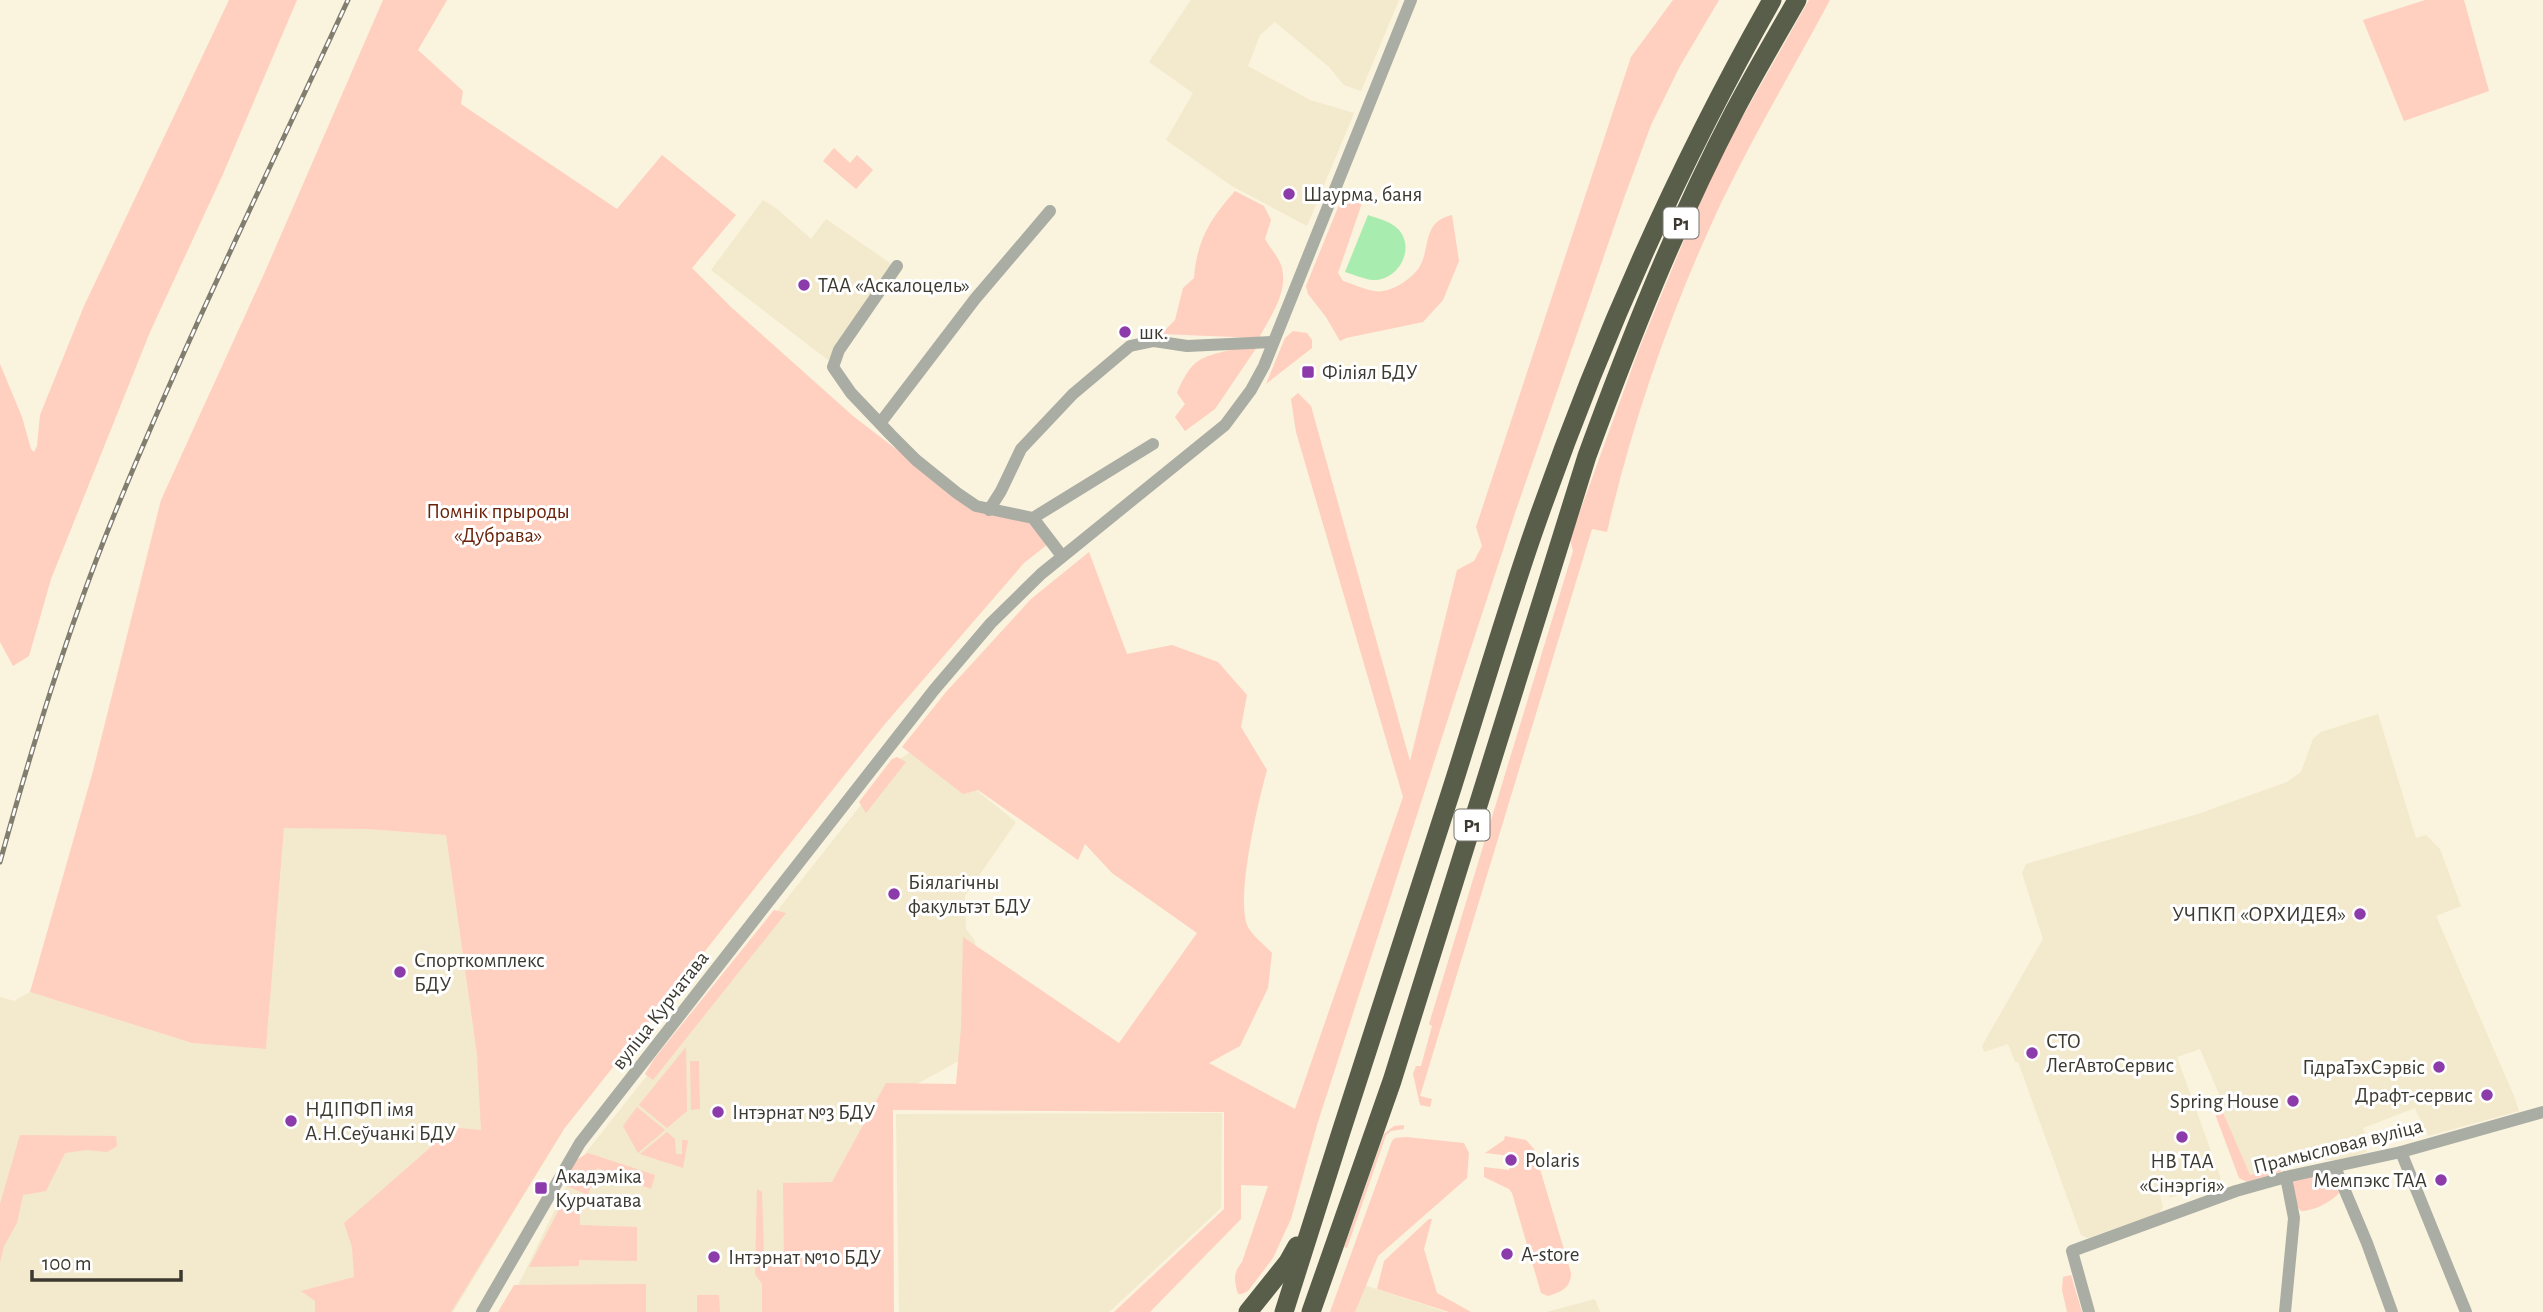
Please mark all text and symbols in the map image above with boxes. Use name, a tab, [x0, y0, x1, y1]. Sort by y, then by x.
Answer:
place label: Шаурма, баня	[1303, 184, 1422, 205]
marker: Шаурма, баня	[1281, 186, 1297, 202]
road number: Р1	[1664, 208, 1698, 238]
place label: ТАА «Аскалоцель»	[818, 275, 970, 296]
marker: ТАА «Аскалоцель»	[796, 277, 812, 293]
place label: шк.	[1139, 322, 1168, 343]
marker: шк.	[1117, 324, 1133, 340]
place label: Філіял БДУ	[1322, 362, 1418, 383]
marker: Філіял БДУ	[1300, 364, 1316, 380]
park label: Помнік прыроды «Дубрава»	[426, 501, 570, 546]
road number: Р1	[1454, 810, 1490, 840]
place label: Біялагічны факультэт БДУ	[908, 872, 1031, 917]
marker: Біялагічны факультэт БДУ	[886, 886, 902, 902]
place label: УЧПКП «ОРХИДЕЯ»	[2172, 904, 2346, 925]
marker: УЧПКП «ОРХИДЕЯ»	[2352, 906, 2368, 922]
street label: вуліца Курчатава	[608, 947, 713, 1073]
place label: Спорткомплекс БДУ	[414, 950, 545, 995]
marker: Спорткомплекс БДУ	[392, 964, 408, 980]
place label: СТО ЛегАвтоСервис	[2046, 1031, 2174, 1076]
marker: СТО ЛегАвтоСервис	[2024, 1045, 2040, 1061]
place label: ГідраТэхСэрвіс	[2302, 1057, 2425, 1078]
marker: ГідраТэхСэрвіс	[2431, 1059, 2447, 1075]
place label: Драфт-сервис	[2355, 1085, 2473, 1106]
marker: Драфт-сервис	[2479, 1087, 2495, 1103]
place label: Spring House	[2170, 1091, 2279, 1112]
marker: Spring House	[2285, 1093, 2301, 1109]
place label: НДІПФП імя А.Н.Сеўчанкі БДУ	[305, 1099, 456, 1144]
place label: Інтэрнат №3 БДУ	[732, 1102, 875, 1123]
marker: Інтэрнат №3 БДУ	[710, 1104, 726, 1120]
marker: НДІПФП імя А.Н.Сеўчанкі БДУ	[283, 1113, 299, 1129]
street label: Прамысловая вуліца	[2251, 1115, 2425, 1178]
marker: НВ ТАА «Сінэргія»	[2174, 1129, 2190, 1145]
place label: Polaris	[1525, 1150, 1580, 1171]
place label: НВ ТАА «Сінэргія»	[2139, 1151, 2225, 1196]
marker: Polaris	[1503, 1152, 1519, 1168]
place label: Акадэміка Курчатава	[555, 1166, 642, 1211]
place label: Мемпэкс ТАА	[2313, 1170, 2427, 1191]
marker: Мемпэкс ТАА	[2433, 1172, 2449, 1188]
marker: Акадэміка Курчатава	[533, 1180, 549, 1196]
scale bar	[32, 1238, 180, 1282]
place label: А-store	[1521, 1244, 1579, 1265]
marker: А-store	[1499, 1246, 1515, 1262]
place label: Інтэрнат №10 БДУ	[728, 1247, 881, 1268]
marker: Інтэрнат №10 БДУ	[706, 1249, 722, 1265]
text: 100 m	[42, 1253, 92, 1274]

